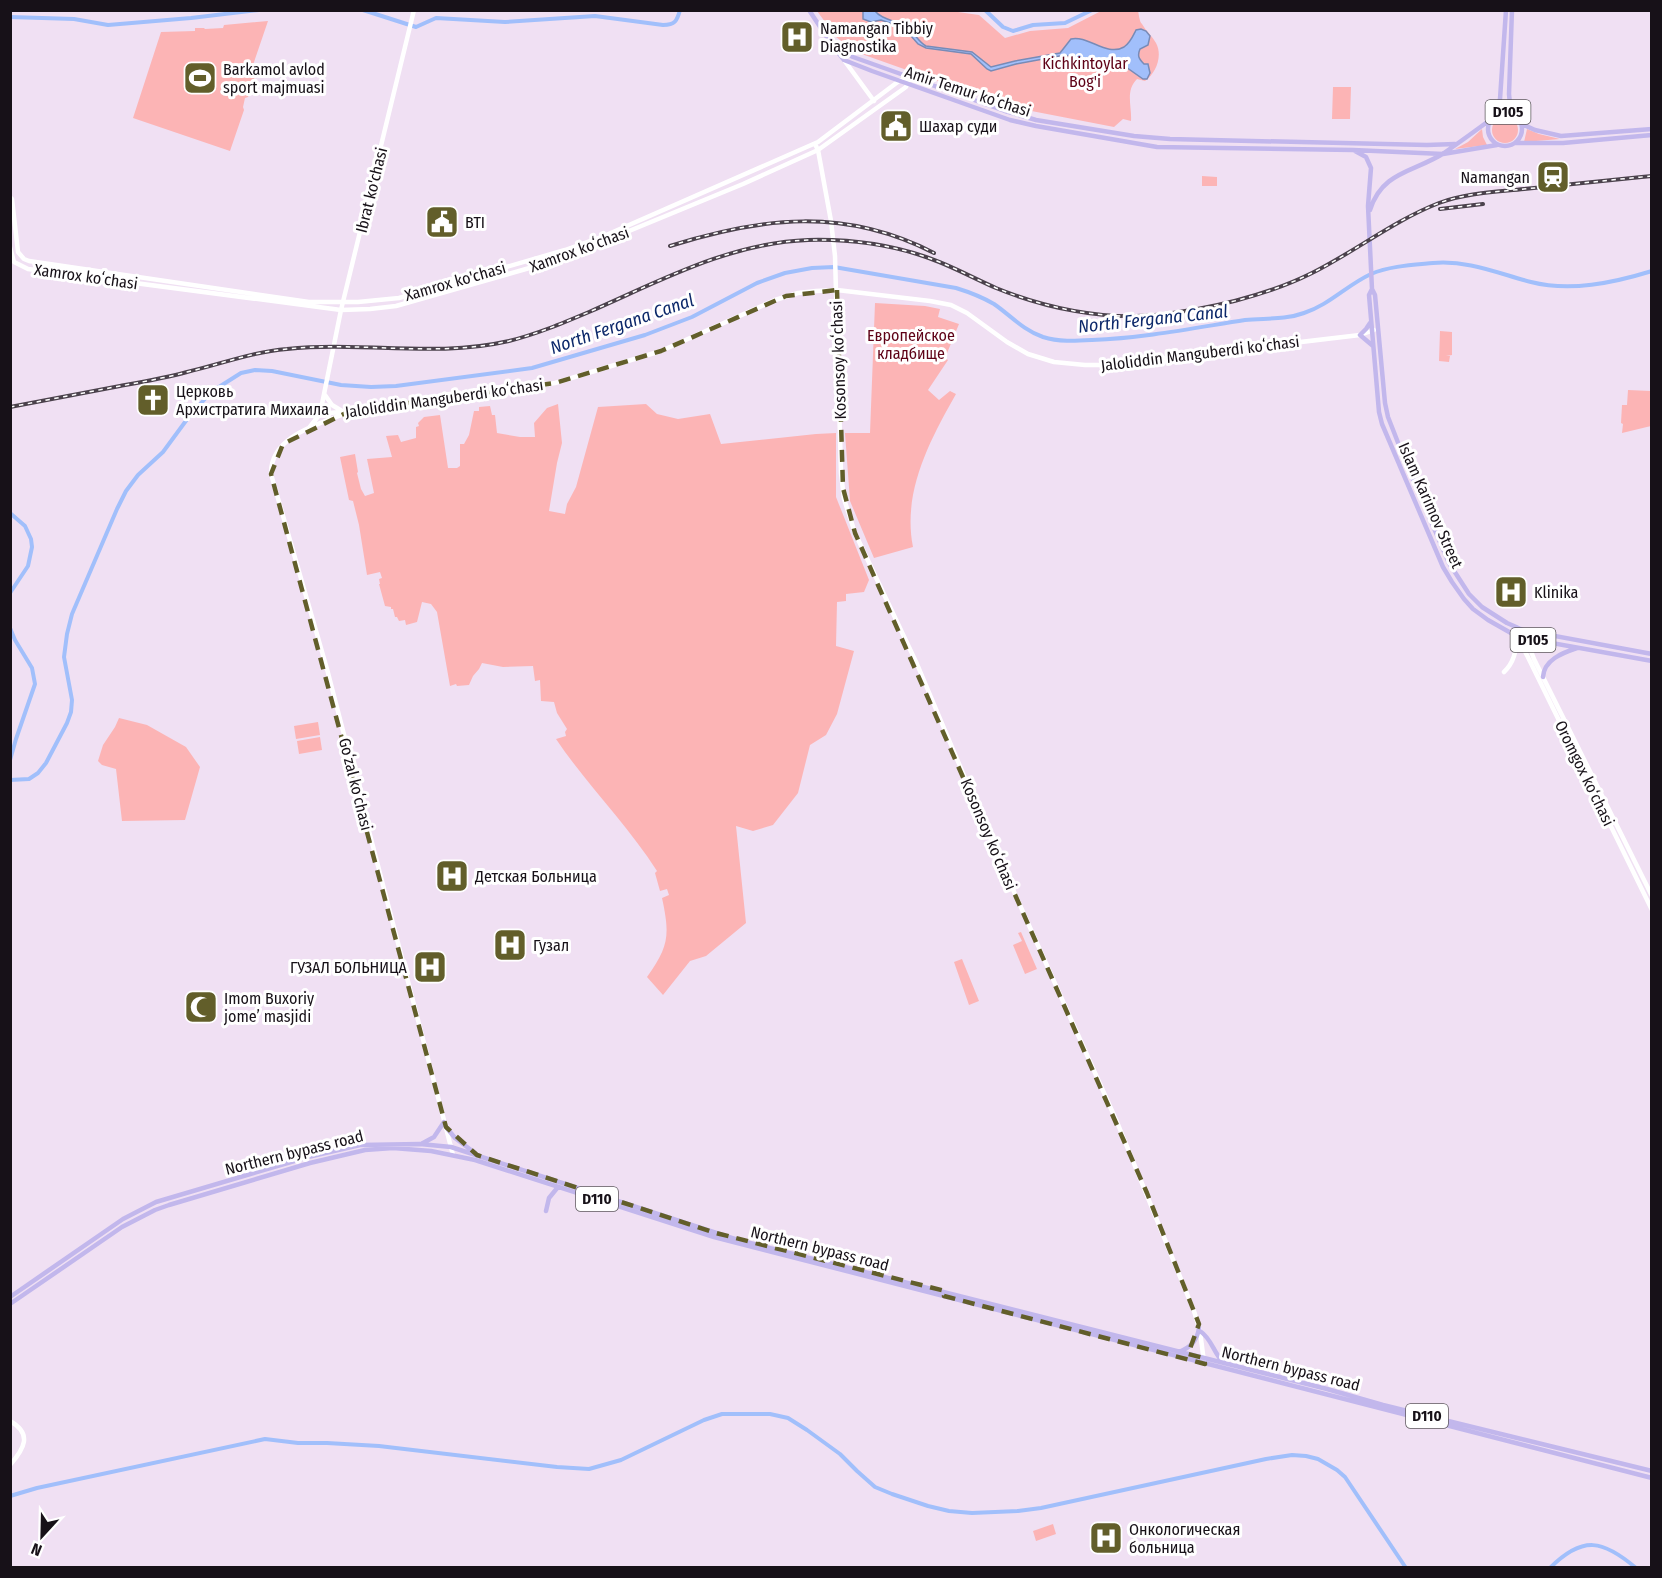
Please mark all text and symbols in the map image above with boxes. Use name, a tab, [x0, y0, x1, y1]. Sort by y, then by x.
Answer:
hospital icon: Namangan Tibbiy Diagnostika	[779, 19, 815, 55]
place label: Namangan Tibbiy Diagnostika	[820, 19, 934, 56]
park label: Kichkintoylar Bog'i	[1042, 54, 1128, 91]
sports icon: Barkamol avlod sport majmuasi	[182, 60, 218, 96]
place label: Barkamol avlod sport majmuasi	[223, 60, 325, 97]
street label: Amir Temur koʻchasi	[903, 62, 1033, 121]
road number: D105	[1486, 100, 1530, 124]
public building icon: Шахар суди	[878, 108, 914, 144]
place label: Шахар суди	[919, 117, 997, 136]
street label: Ibrat ko'chasi	[352, 146, 391, 235]
station icon: Namangan	[1535, 159, 1571, 195]
place label: Namangan	[1460, 168, 1530, 187]
public building icon: BTI	[424, 204, 460, 240]
place label: BTI	[465, 213, 485, 232]
street label: Xamrox koʻchasi	[527, 223, 632, 276]
street label: Xamrox ko'chasi	[402, 258, 508, 305]
street label: Xamrox koʻchasi	[33, 260, 139, 293]
water label: North Fergana Canal	[547, 289, 697, 359]
street label: Kosonsoy koʻchasi	[827, 300, 850, 420]
water label: North Fergana Canal	[1077, 300, 1229, 338]
park label: Европейское кладбище	[867, 326, 955, 363]
street label: Jaloliddin Manguberdi koʻchasi	[1100, 332, 1301, 375]
street label: Jaloliddin Manguberdi koʻchasi	[344, 375, 544, 422]
church icon: Церковь Архистратига Михаила	[135, 382, 171, 418]
place label: Церковь Архистратига Михаила	[176, 382, 329, 419]
street label: Islam Karimov Street	[1394, 439, 1467, 572]
hospital icon: Klinika	[1493, 574, 1529, 610]
place label: Klinika	[1534, 583, 1578, 602]
road number: D105	[1510, 628, 1556, 652]
street label: Oromgox ko‘chasi	[1551, 717, 1618, 829]
street label: Goʻzal koʻchasi	[335, 736, 376, 832]
street label: Kosonsoy koʻchasi	[957, 776, 1021, 893]
hospital icon: Детская Больница	[434, 858, 470, 894]
place label: Детская Больница	[474, 867, 597, 886]
hospital icon: Гузал	[492, 927, 528, 963]
place label: Гузал	[533, 936, 569, 955]
hospital icon: ГУЗАЛ БОЛЬНИЦА	[412, 949, 448, 985]
place label: ГУЗАЛ БОЛЬНИЦА	[290, 958, 408, 977]
mosque icon: Imom Buxoriy jome’ masjidi	[183, 989, 219, 1025]
place label: Imom Buxoriy jome’ masjidi	[223, 989, 315, 1026]
street label: Northern bypass road	[223, 1126, 365, 1179]
road number: D110	[576, 1187, 618, 1211]
street label: Northern bypass road	[749, 1222, 891, 1275]
street label: Northern bypass road	[1220, 1342, 1362, 1395]
road number: D110	[1406, 1404, 1448, 1428]
north arrow	[12, 1506, 72, 1566]
hospital icon: Онкологическая больница	[1088, 1520, 1124, 1556]
place label: Онкологическая больница	[1129, 1520, 1240, 1557]
text: N	[29, 1539, 45, 1560]

